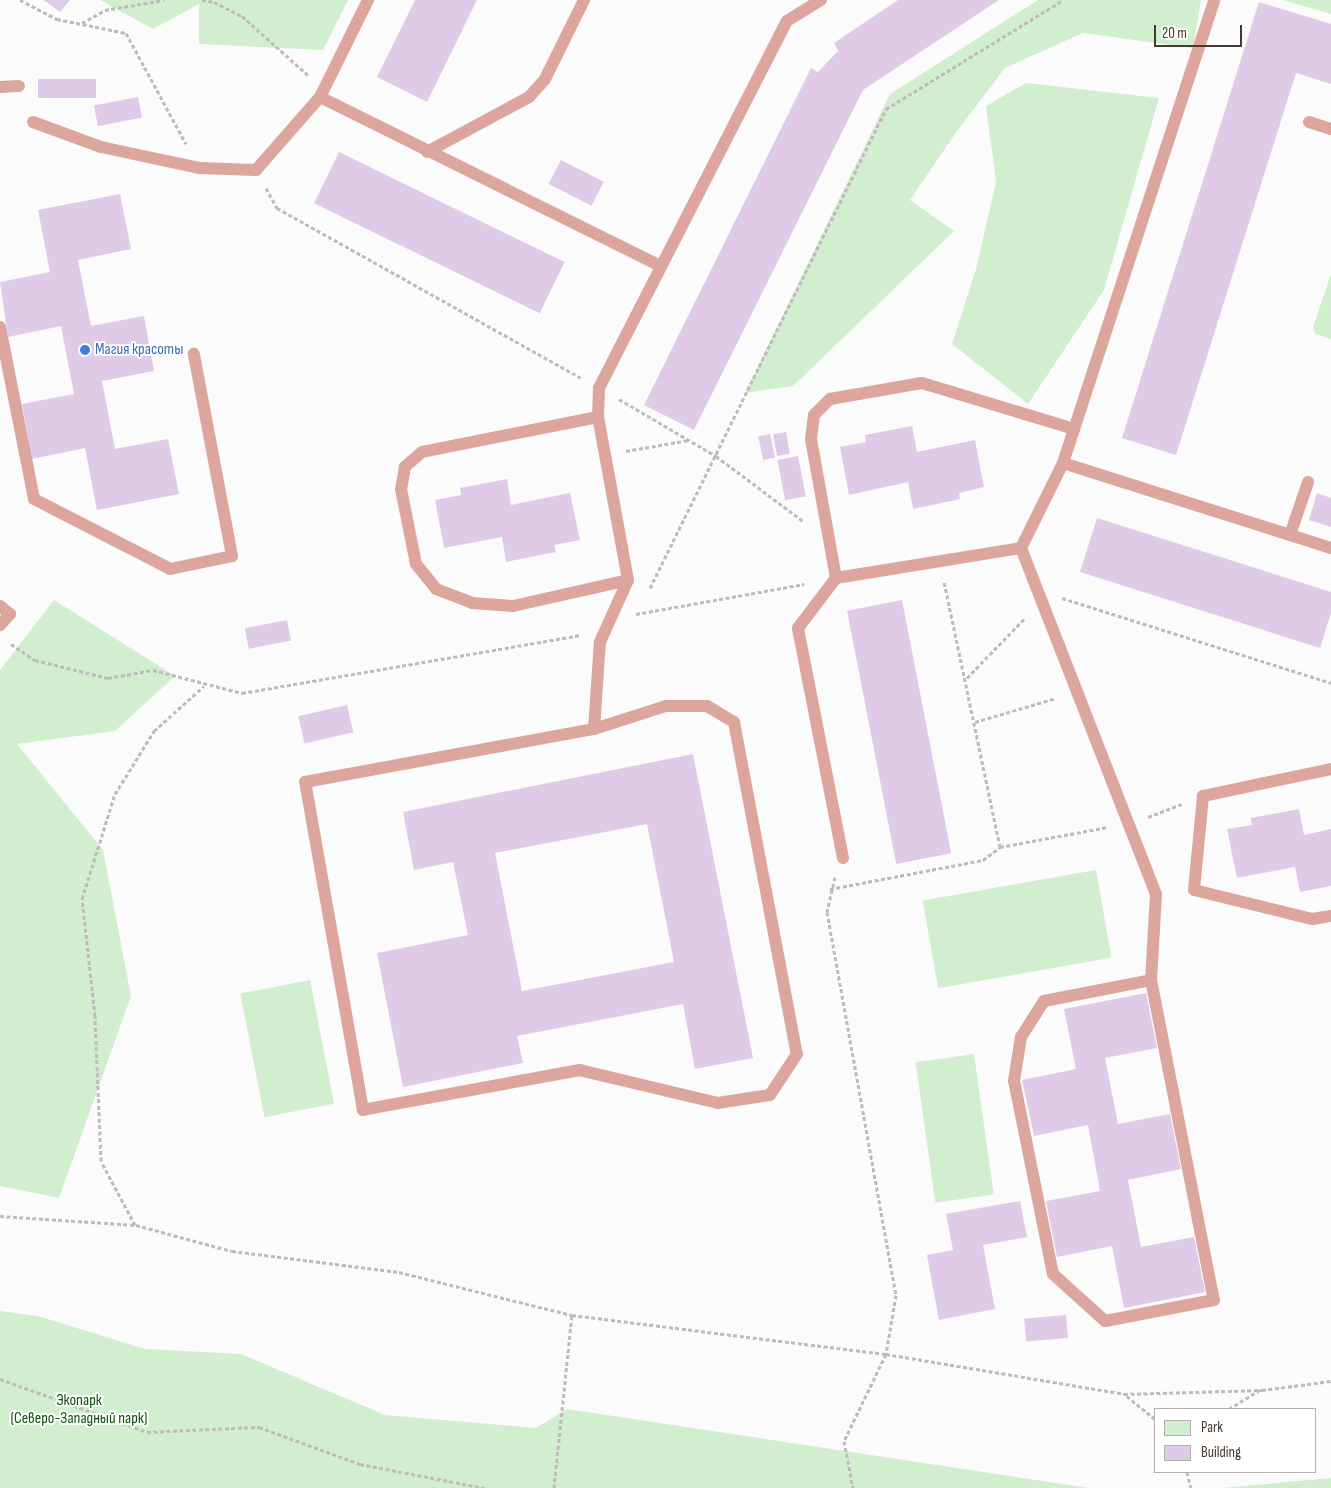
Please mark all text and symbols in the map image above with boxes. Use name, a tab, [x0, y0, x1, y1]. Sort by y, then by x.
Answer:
scale bar	[1156, 15, 1244, 47]
text: 20 m	[1162, 24, 1187, 43]
place label: Магия красоты	[95, 340, 183, 360]
marker: Магия красоты	[79, 344, 91, 356]
park label: Экопарк (Северо-Западный парк)	[11, 1391, 147, 1429]
legend	[1154, 1408, 1316, 1473]
text: Park	[1201, 1418, 1223, 1437]
text: Building	[1201, 1443, 1241, 1462]

